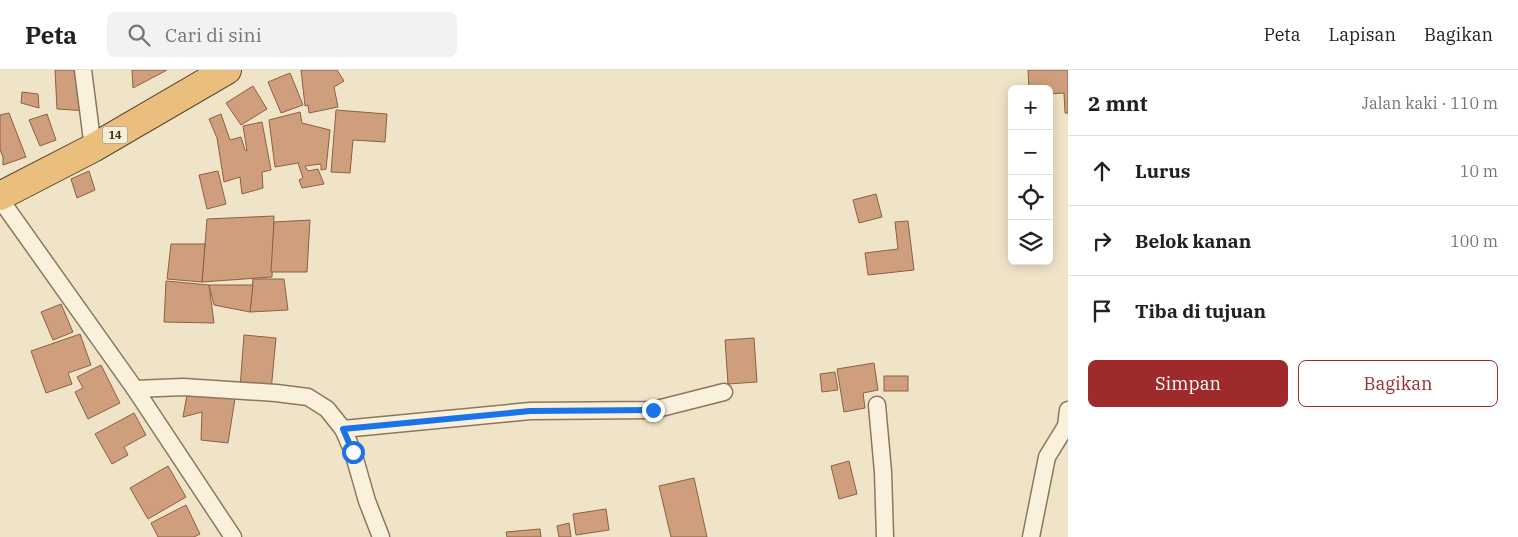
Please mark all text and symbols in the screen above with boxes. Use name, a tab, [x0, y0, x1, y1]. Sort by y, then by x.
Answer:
search box	[107, 12, 457, 57]
text: Peta	[25, 19, 77, 51]
icon: search	[125, 21, 153, 49]
text: Cari di sini	[165, 23, 262, 47]
text: Peta	[1264, 23, 1301, 46]
text: Lapisan	[1329, 23, 1396, 46]
text: Bagikan	[1424, 23, 1493, 46]
map controls	[1008, 85, 1053, 265]
button: +	[1008, 85, 1053, 130]
text: 2 mnt	[1088, 89, 1148, 117]
text: Jalan kaki · 110 m	[1362, 93, 1498, 113]
road number: 14	[102, 126, 128, 144]
button: −	[1008, 130, 1053, 175]
icon: ahead	[1088, 157, 1116, 185]
text: Lurus	[1135, 159, 1190, 183]
text: 10 m	[1460, 161, 1498, 181]
button: locate	[1008, 175, 1053, 220]
button: layers	[1008, 220, 1053, 265]
icon: right	[1088, 227, 1116, 255]
text: Belok kanan	[1135, 229, 1251, 253]
text: 100 m	[1450, 231, 1498, 251]
icon: arrive	[1088, 297, 1116, 325]
text: Tiba di tujuan	[1135, 299, 1266, 323]
button: Simpan	[1088, 360, 1288, 407]
button: Bagikan	[1298, 360, 1498, 407]
route end	[642, 399, 665, 422]
route start	[342, 441, 365, 464]

